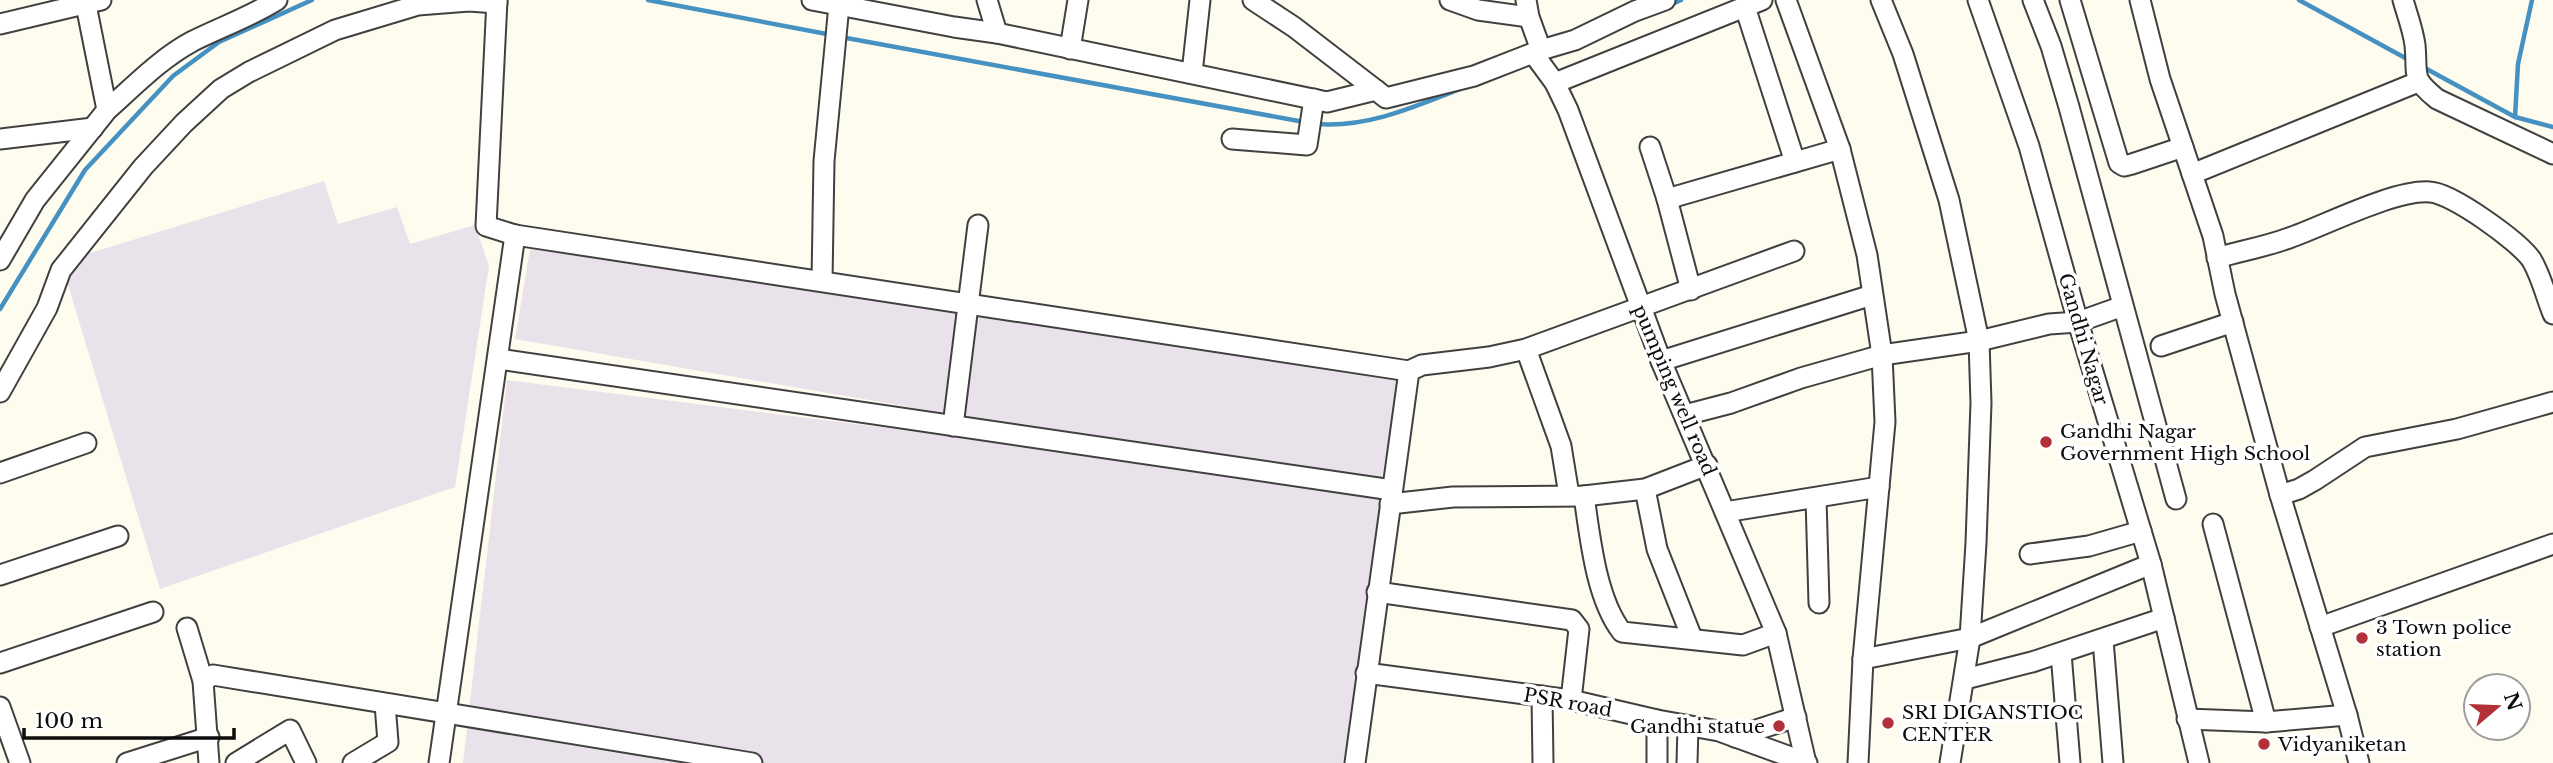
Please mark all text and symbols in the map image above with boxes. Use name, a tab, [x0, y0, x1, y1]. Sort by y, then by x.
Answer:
street label: Gandhi Nagar	[2054, 271, 2113, 408]
street label: pumping well road	[1628, 301, 1721, 479]
place label: Gandhi Nagar Government High School	[2060, 420, 2310, 465]
marker: Gandhi Nagar Government High School	[2038, 434, 2054, 450]
place label: 3 Town police station	[2376, 616, 2512, 661]
marker: 3 Town police station	[2354, 630, 2370, 646]
north arrow	[2462, 672, 2532, 742]
street label: PSR road	[1522, 683, 1614, 722]
text: N	[2499, 689, 2526, 714]
scale bar	[24, 696, 234, 740]
place label: SRI DIGANSTIOC CENTER	[1902, 701, 2083, 746]
text: 100 m	[35, 708, 103, 734]
place label: Gandhi statue	[1630, 715, 1765, 738]
marker: SRI DIGANSTIOC CENTER	[1880, 715, 1896, 731]
marker: Gandhi statue	[1771, 718, 1787, 734]
place label: Vidyaniketan	[2277, 733, 2407, 756]
marker: Vidyaniketan	[2256, 736, 2272, 752]

